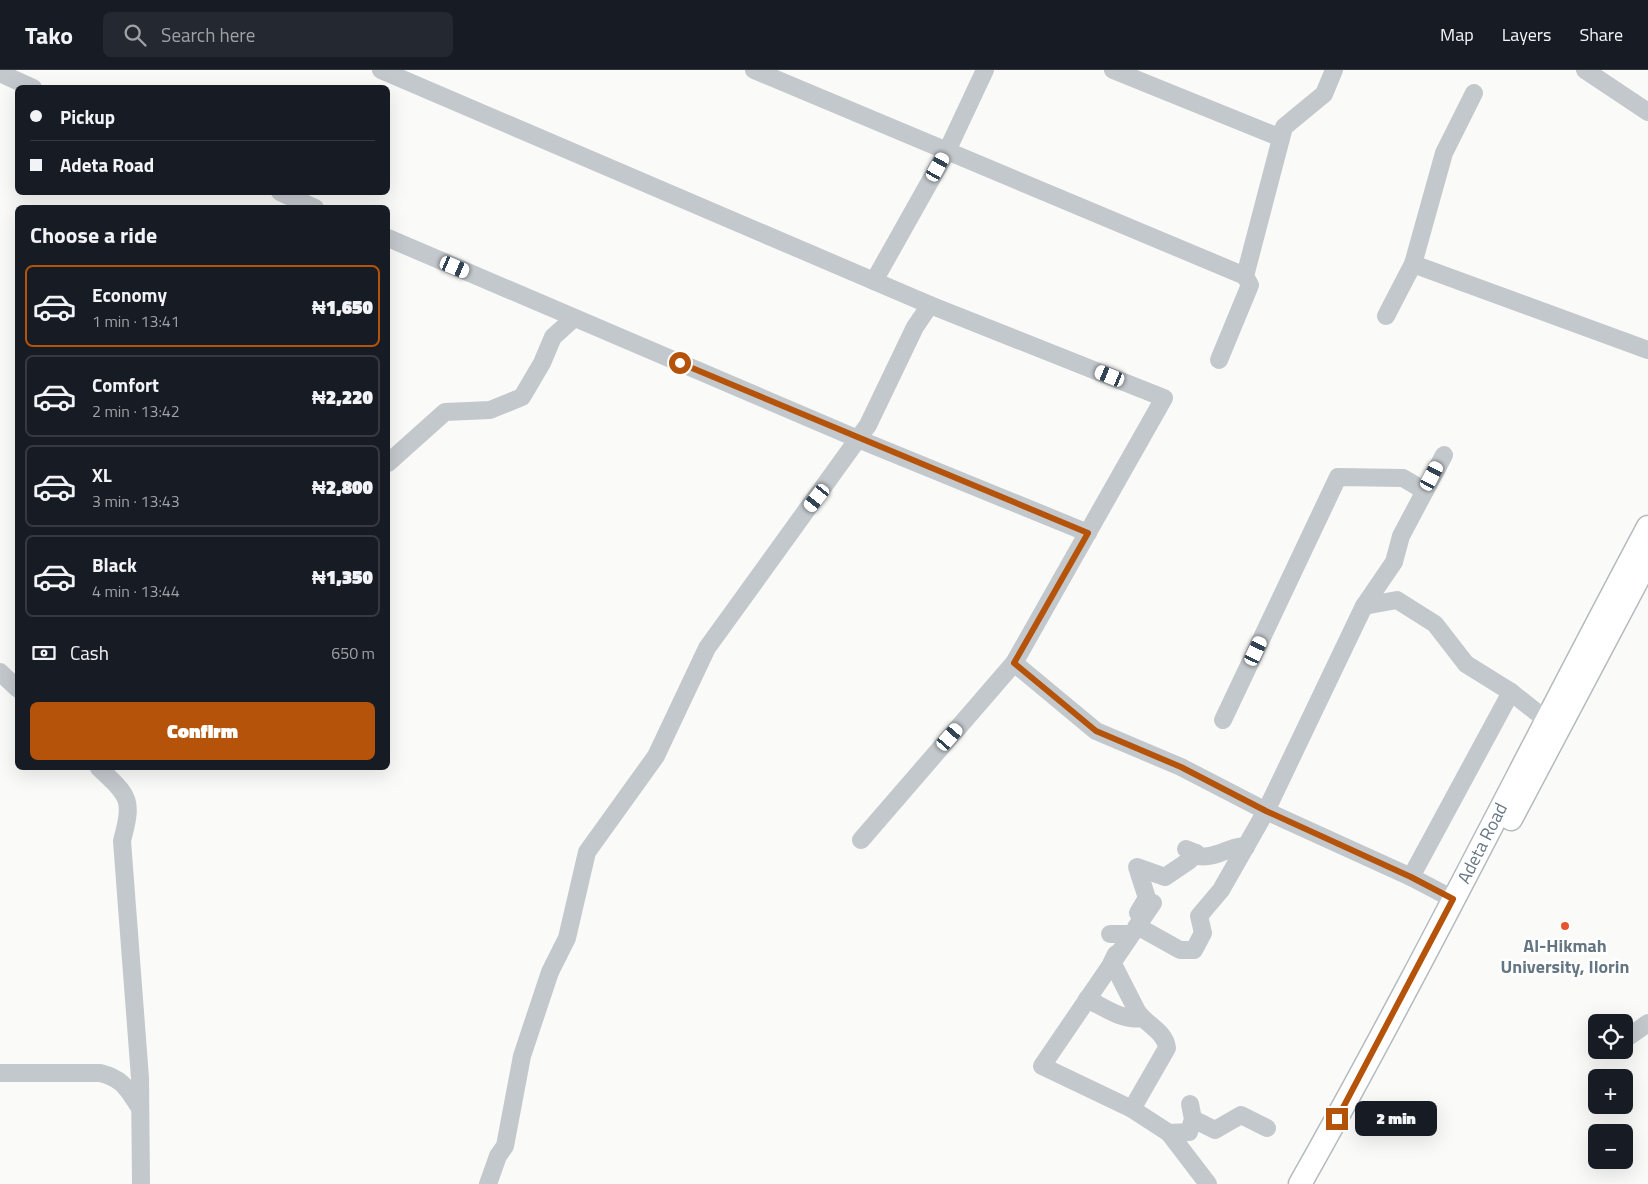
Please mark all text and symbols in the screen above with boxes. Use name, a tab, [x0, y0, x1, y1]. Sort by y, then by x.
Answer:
search box	[103, 12, 453, 57]
text: Tako	[25, 17, 73, 53]
text: Search here	[161, 20, 255, 49]
icon: search	[121, 21, 149, 49]
text: Map	[1440, 21, 1474, 48]
text: Layers	[1502, 21, 1551, 48]
text: Share	[1579, 21, 1623, 48]
text: Pickup	[60, 102, 115, 131]
text: Adeta Road	[60, 150, 154, 179]
car	[924, 150, 951, 184]
text: Choose a ride	[30, 218, 157, 252]
car	[438, 254, 471, 280]
text: Economy	[92, 280, 167, 309]
icon: car	[32, 284, 77, 329]
text: ₦1,650	[312, 292, 373, 321]
text: 1 min · 13:41	[92, 309, 180, 333]
route start	[669, 352, 691, 374]
car	[1093, 363, 1126, 389]
text: Comfort	[92, 370, 159, 399]
icon: car	[32, 374, 77, 419]
text: ₦2,220	[312, 382, 373, 411]
text: 2 min · 13:42	[92, 399, 180, 423]
car	[1418, 459, 1445, 493]
text: XL	[92, 460, 112, 489]
icon: car	[32, 464, 77, 509]
text: ₦2,800	[312, 472, 373, 501]
car	[801, 482, 832, 514]
text: 3 min · 13:43	[92, 489, 180, 513]
text: Black	[92, 550, 137, 579]
icon: car	[32, 554, 77, 599]
text: ₦1,350	[312, 562, 373, 591]
text: 4 min · 13:44	[92, 579, 180, 603]
car	[1242, 634, 1269, 668]
text: Cash	[70, 638, 109, 667]
icon: cash	[30, 639, 58, 667]
text: 650 m	[331, 641, 375, 665]
button: Confirm	[30, 702, 375, 760]
car	[934, 721, 965, 753]
street label: Adeta Road	[1450, 798, 1514, 888]
marker: Al-Hikmah University, Ilorin	[1559, 920, 1571, 932]
place label: Al-Hikmah University, Ilorin	[1501, 932, 1629, 980]
map controls	[1588, 1014, 1633, 1169]
button: locate	[1588, 1014, 1633, 1059]
button: +	[1588, 1069, 1633, 1114]
callout: 2 min	[1354, 1102, 1437, 1136]
text: 2 min	[1376, 1106, 1416, 1130]
route end	[1326, 1108, 1348, 1130]
button: −	[1588, 1124, 1633, 1169]

